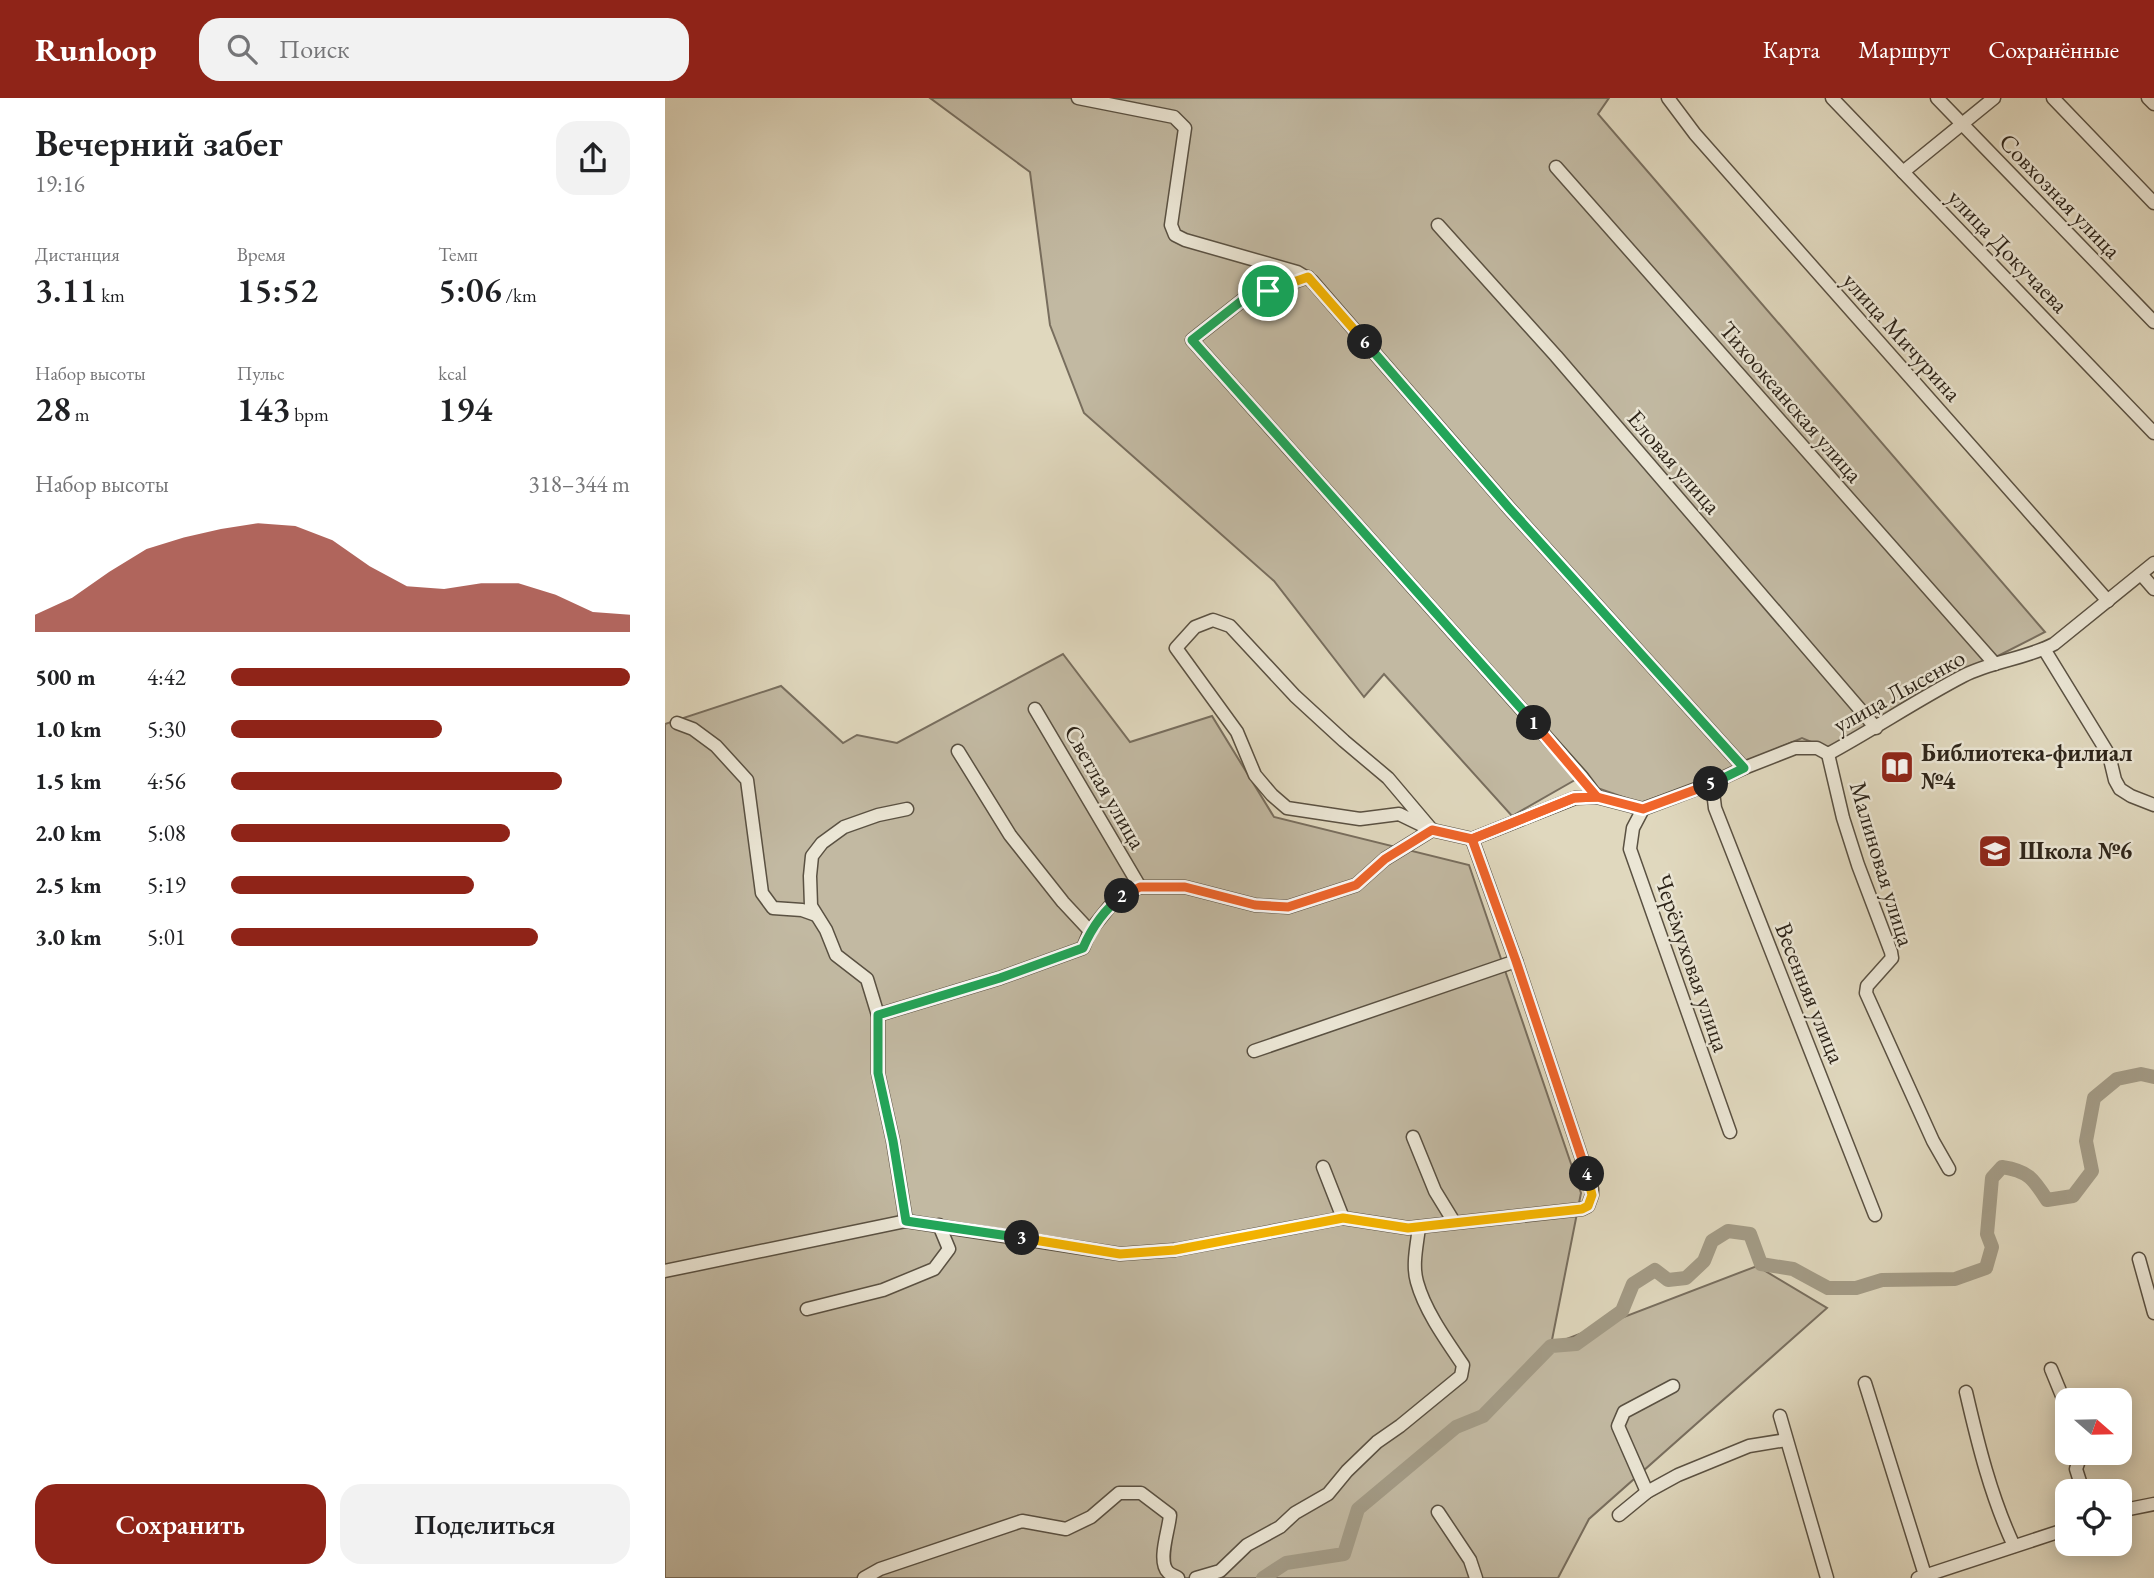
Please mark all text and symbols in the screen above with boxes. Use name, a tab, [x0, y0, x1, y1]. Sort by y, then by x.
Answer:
search box	[199, 18, 689, 81]
text: Runloop	[35, 28, 157, 71]
icon: search	[223, 30, 261, 68]
text: Поиск	[279, 32, 349, 66]
text: Карта	[1763, 34, 1820, 65]
text: Маршрут	[1858, 34, 1950, 65]
text: Сохранённые	[1988, 34, 2119, 65]
text: Вечерний забег	[35, 118, 283, 167]
button: share	[556, 121, 630, 195]
street label: Совхозная улица	[1993, 126, 2128, 265]
text: 19:16	[35, 169, 85, 199]
street label: улица Докучаева	[1941, 182, 2076, 320]
text: Дистанция	[35, 242, 120, 267]
text: Время	[237, 242, 285, 267]
text: Темп	[438, 242, 478, 267]
pin	[1238, 261, 1298, 321]
street label: улица Мичурина	[1836, 266, 1969, 408]
text: 3.11	[35, 267, 97, 312]
text: 15:52	[237, 267, 318, 312]
text: 5:06	[438, 267, 502, 312]
icon: arrive	[1249, 272, 1287, 310]
text: km	[97, 283, 125, 308]
text: /km	[502, 283, 537, 308]
street label: Тихоокеанская улица	[1713, 315, 1870, 489]
pin: 6	[1347, 324, 1383, 360]
text: 6	[1359, 329, 1370, 354]
text: Набор высоты	[35, 361, 146, 386]
text: Пульс	[237, 361, 285, 386]
text: kcal	[438, 361, 467, 386]
text: 28	[35, 386, 71, 431]
text: 143	[237, 386, 291, 431]
text: 194	[438, 386, 492, 431]
text: m	[71, 402, 90, 427]
text: bpm	[291, 402, 329, 427]
street label: Еловая улица	[1621, 403, 1728, 521]
text: Набор высоты	[35, 469, 169, 499]
text: 318–344 m	[529, 469, 630, 499]
street label: улица Лысенко	[1827, 641, 1970, 740]
text: 500 m	[35, 662, 96, 692]
text: 4:42	[147, 662, 186, 692]
pin: 1	[1517, 706, 1551, 740]
text: 1	[1528, 710, 1539, 735]
text: 1.0 km	[35, 714, 102, 744]
text: 5:30	[147, 714, 186, 744]
street label: Светлая улица	[1057, 719, 1154, 855]
place label: Библиотека-филиал №4	[1921, 737, 2133, 796]
library icon: Библиотека-филиал №4	[1878, 748, 1916, 786]
text: 1.5 km	[35, 766, 102, 796]
text: 4:56	[147, 766, 186, 796]
pin: 5	[1693, 766, 1729, 802]
text: 5	[1705, 771, 1716, 796]
street label: Малиновая улица	[1843, 778, 1922, 950]
text: 2.0 km	[35, 818, 102, 848]
text: 5:08	[147, 818, 186, 848]
school or university icon: Школа №6	[1976, 832, 2014, 870]
place label: Школа №6	[2019, 835, 2133, 866]
text: 2.5 km	[35, 870, 102, 900]
text: 5:19	[147, 870, 186, 900]
street label: Черёмуховая улица	[1648, 870, 1738, 1056]
pin: 2	[1105, 878, 1140, 914]
text: 2	[1116, 883, 1127, 908]
street label: Весенняя улица	[1768, 918, 1853, 1068]
text: 3.0 km	[35, 922, 102, 952]
text: 5:01	[147, 922, 186, 952]
pin: 4	[1569, 1156, 1605, 1192]
text: 4	[1581, 1161, 1592, 1186]
pin: 3	[1005, 1220, 1039, 1256]
text: 3	[1016, 1225, 1027, 1250]
north arrow	[2055, 1388, 2131, 1465]
map controls	[2055, 1388, 2132, 1556]
button: locate	[2055, 1479, 2132, 1556]
button: Сохранить	[35, 1484, 326, 1564]
button: Поделиться	[340, 1484, 630, 1564]

